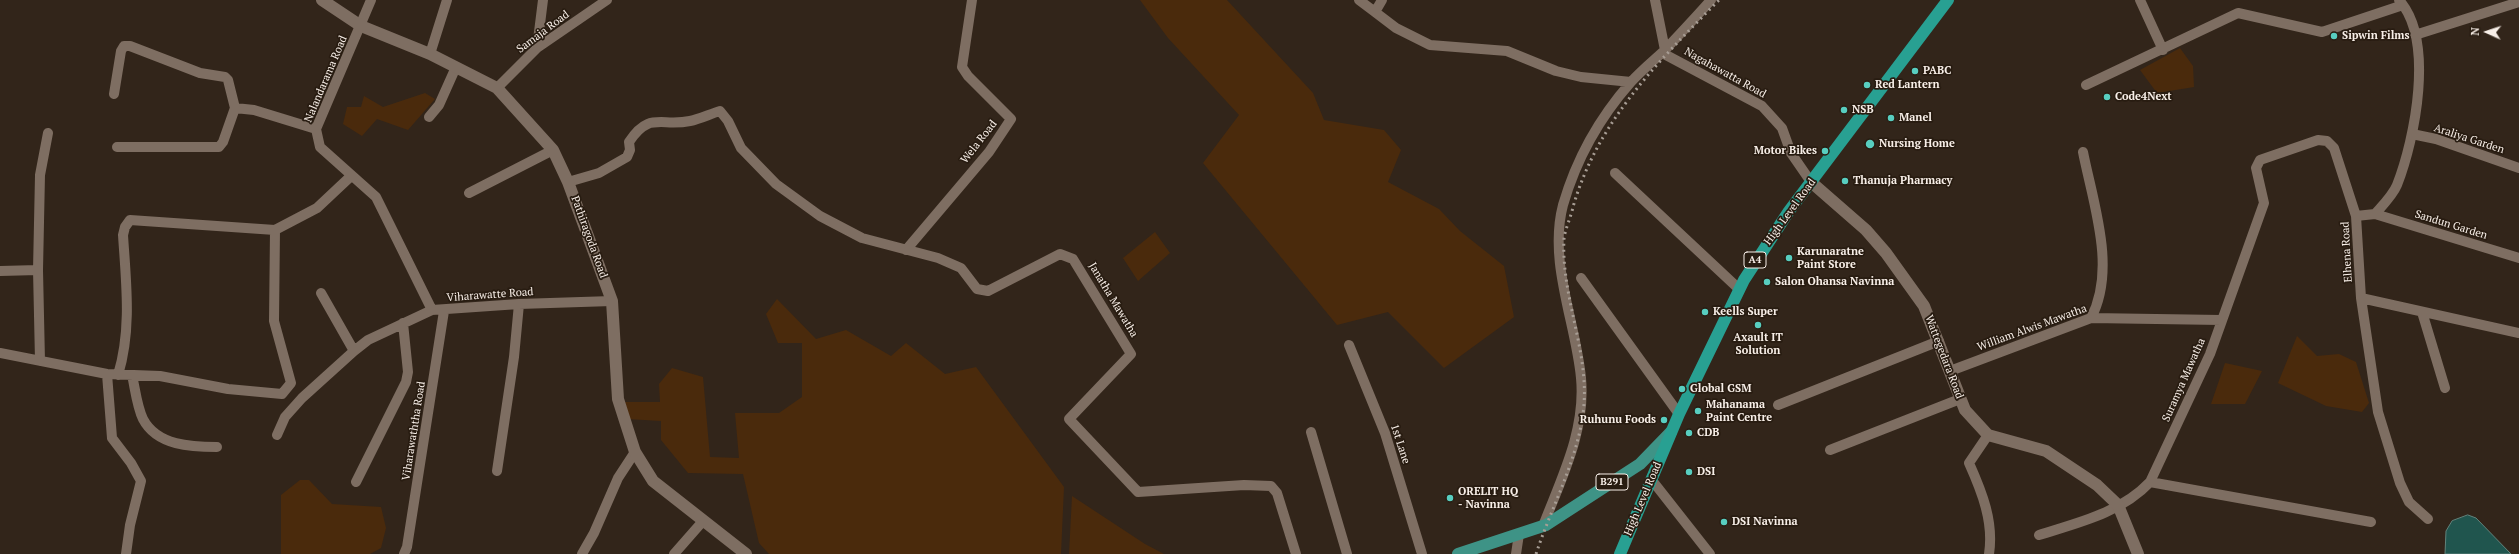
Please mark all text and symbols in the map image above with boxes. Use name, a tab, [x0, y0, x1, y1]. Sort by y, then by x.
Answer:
street label: Samaja Road	[514, 8, 572, 56]
north arrow	[2467, 12, 2507, 52]
text: N	[2468, 27, 2482, 36]
place label: Sipwin Films	[2342, 29, 2409, 43]
marker: Sipwin Films	[2329, 31, 2339, 41]
street label: Nalandarama Road	[302, 34, 350, 124]
street label: Nagahawatta Road	[1682, 45, 1768, 101]
place label: PABC	[1923, 64, 1951, 78]
marker: PABC	[1910, 66, 1920, 76]
place label: Red Lantern	[1875, 78, 1940, 92]
marker: Red Lantern	[1862, 80, 1872, 90]
place label: Code4Next	[2115, 90, 2172, 104]
marker: Code4Next	[2102, 92, 2112, 102]
place label: NSB	[1852, 103, 1874, 117]
marker: NSB	[1839, 105, 1849, 115]
place label: Manel	[1899, 111, 1932, 125]
marker: Manel	[1886, 113, 1896, 123]
street label: Wela Road	[958, 118, 1000, 166]
street label: Araliya Garden	[2432, 121, 2506, 157]
place label: Nursing Home	[1879, 137, 1955, 151]
marker: Nursing Home	[1864, 138, 1876, 150]
place label: Motor Bikes	[1754, 144, 1817, 158]
marker: Motor Bikes	[1820, 146, 1830, 156]
place label: Thanuja Pharmacy	[1853, 174, 1952, 188]
street label: High Level Road	[1761, 176, 1819, 248]
marker: Thanuja Pharmacy	[1840, 176, 1850, 186]
street label: Pathiragoda Road	[568, 194, 610, 280]
street label: Sandun Garden	[2413, 208, 2489, 242]
street label: Elhena Road	[2339, 221, 2355, 283]
place label: Karunaratne Paint Store	[1797, 245, 1864, 271]
road number: A4	[1744, 252, 1766, 268]
marker: Karunaratne Paint Store	[1784, 253, 1794, 263]
street label: Janatha Mawatha	[1085, 260, 1141, 340]
place label: Salon Ohansa Navinna	[1775, 275, 1894, 289]
marker: Salon Ohansa Navinna	[1762, 277, 1772, 287]
street label: Viharawatte Road	[446, 285, 534, 305]
street label: William Alwis Mawatha	[1975, 302, 2089, 354]
place label: Keells Super	[1713, 305, 1778, 319]
marker: Keells Super	[1700, 307, 1710, 317]
street label: Wattegedara Road	[1922, 313, 1966, 401]
marker: Axault IT Solution	[1753, 320, 1763, 330]
place label: Axault IT Solution	[1733, 331, 1783, 357]
street label: Suramya Mawatha	[2160, 336, 2208, 424]
street label: Viharawaththa Road	[400, 381, 428, 481]
place label: Global GSM	[1690, 382, 1751, 396]
marker: Global GSM	[1677, 384, 1687, 394]
place label: Mahanama Paint Centre	[1706, 398, 1772, 424]
marker: Mahanama Paint Centre	[1693, 406, 1703, 416]
place label: Ruhunu Foods	[1580, 413, 1656, 427]
marker: Ruhunu Foods	[1659, 415, 1669, 425]
street label: 1st Lane	[1387, 422, 1413, 466]
place label: CDB	[1697, 426, 1719, 440]
marker: CDB	[1684, 428, 1694, 438]
street label: High Level Road	[1621, 460, 1665, 538]
place label: DSI	[1697, 465, 1715, 479]
marker: DSI	[1684, 467, 1694, 477]
road number: B291	[1596, 474, 1628, 490]
place label: ORELIT HQ - Navinna	[1458, 485, 1518, 511]
marker: ORELIT HQ - Navinna	[1445, 493, 1455, 503]
place label: DSI Navinna	[1732, 515, 1798, 529]
marker: DSI Navinna	[1719, 517, 1729, 527]

